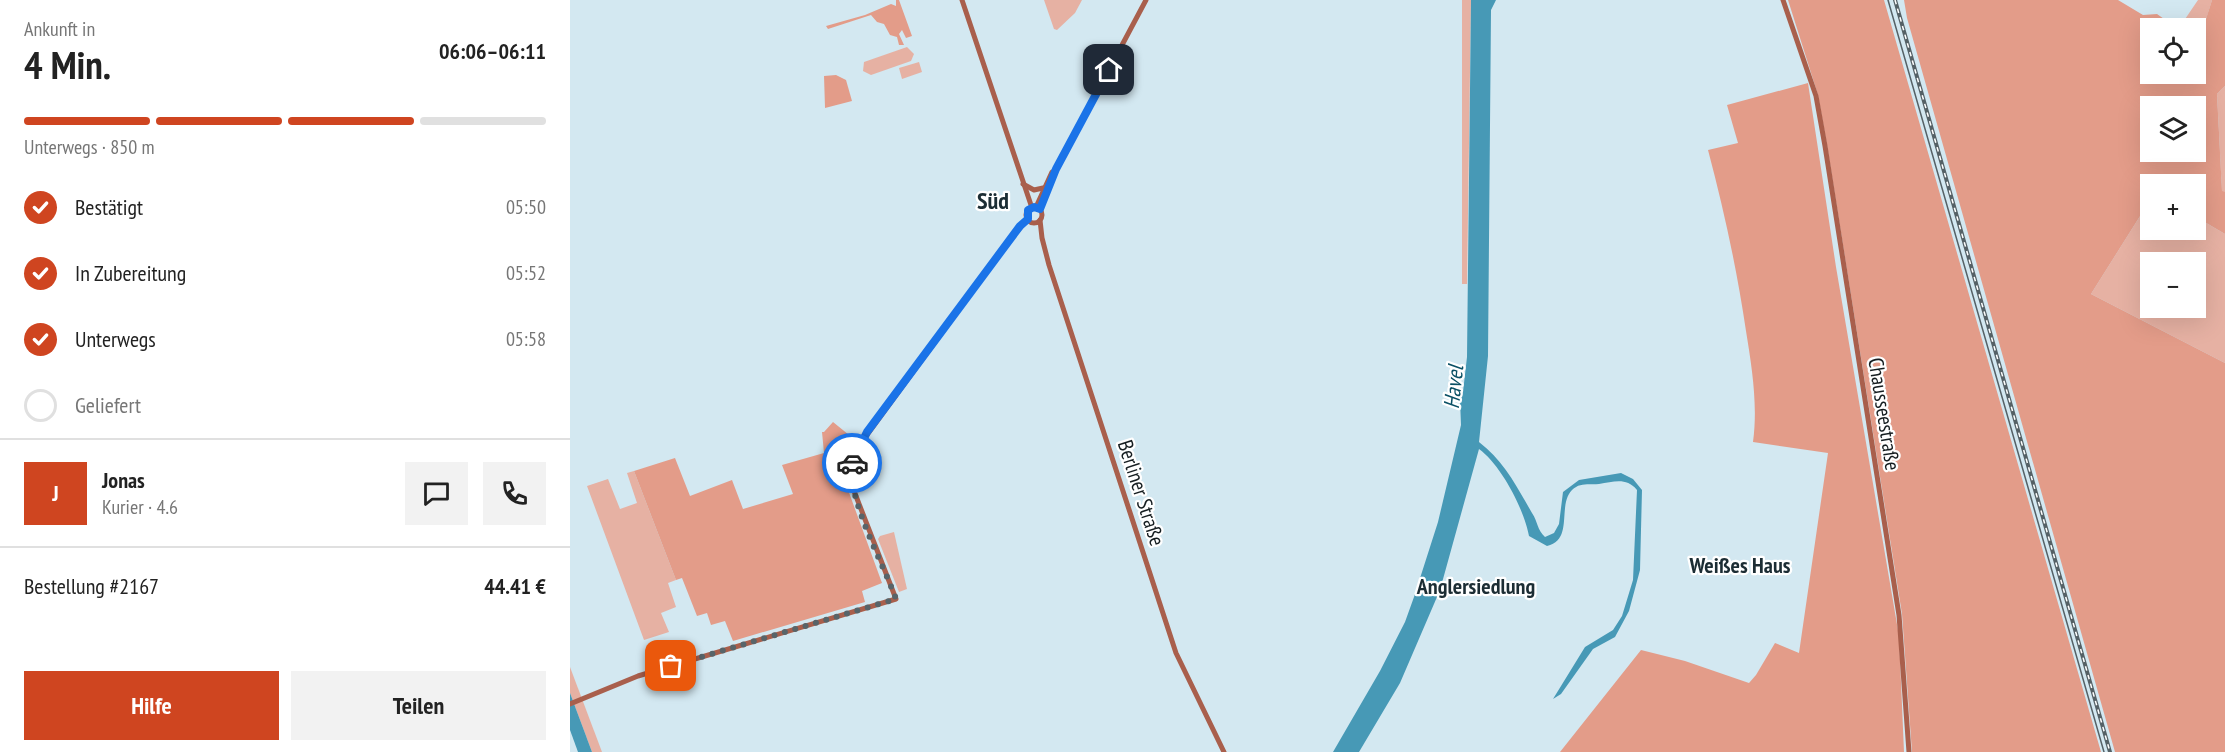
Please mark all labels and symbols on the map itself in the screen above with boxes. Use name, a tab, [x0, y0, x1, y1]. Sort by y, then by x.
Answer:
pin	[1083, 44, 1134, 95]
district label: Süd	[977, 185, 1009, 216]
street label: Chausseestraße	[1862, 356, 1907, 472]
water label: Havel	[1437, 362, 1469, 410]
courier	[822, 433, 882, 493]
street label: Berliner Straße	[1112, 436, 1171, 549]
district label: Weißes Haus	[1689, 551, 1791, 579]
district label: Anglersiedlung	[1416, 572, 1535, 600]
pin	[645, 640, 696, 691]

